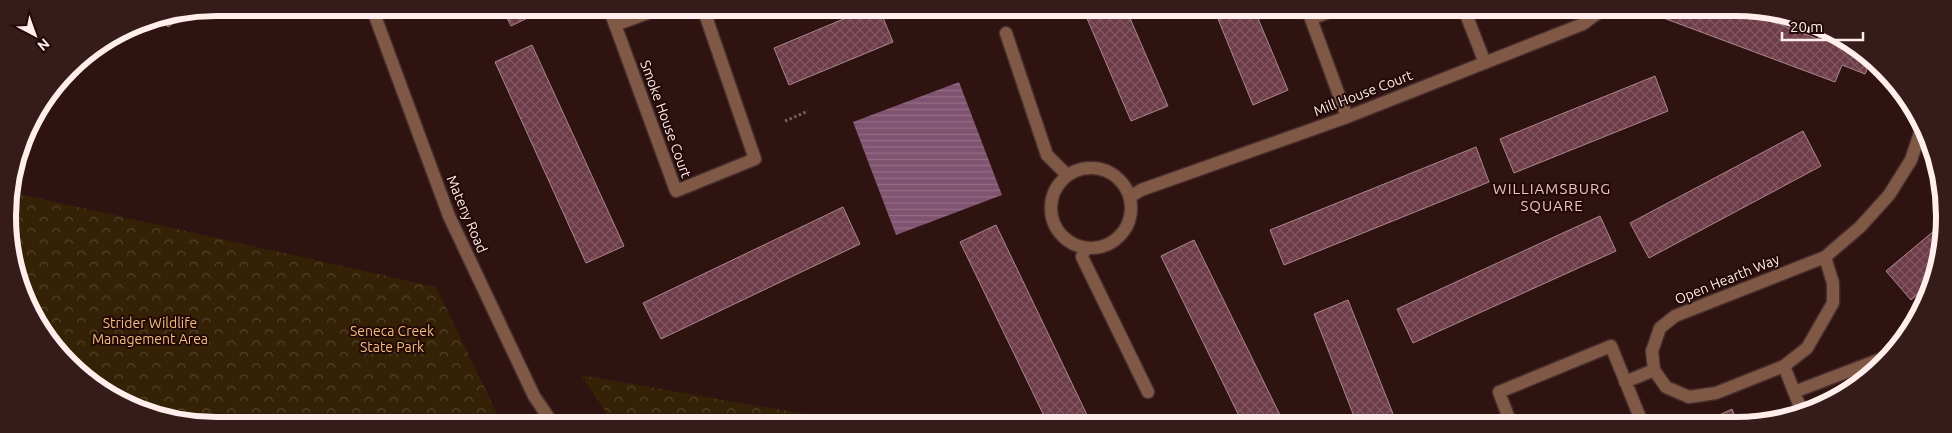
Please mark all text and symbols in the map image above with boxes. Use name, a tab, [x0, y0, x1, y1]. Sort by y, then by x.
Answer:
north arrow	[10, 10, 60, 60]
scale bar	[1782, 10, 1863, 42]
text: 20 m	[1790, 18, 1823, 35]
text: N	[34, 35, 53, 54]
street label: Smoke House Court	[637, 58, 695, 180]
street label: Mill House Court	[1311, 67, 1415, 119]
street label: Mateny Road	[443, 173, 491, 255]
district label: WILLIAMSBURG SQUARE	[1493, 180, 1611, 214]
street label: Open Hearth Way	[1672, 251, 1782, 307]
park label: Strider Wildlife Management Area	[92, 315, 208, 347]
park label: Seneca Creek State Park	[350, 323, 434, 355]

